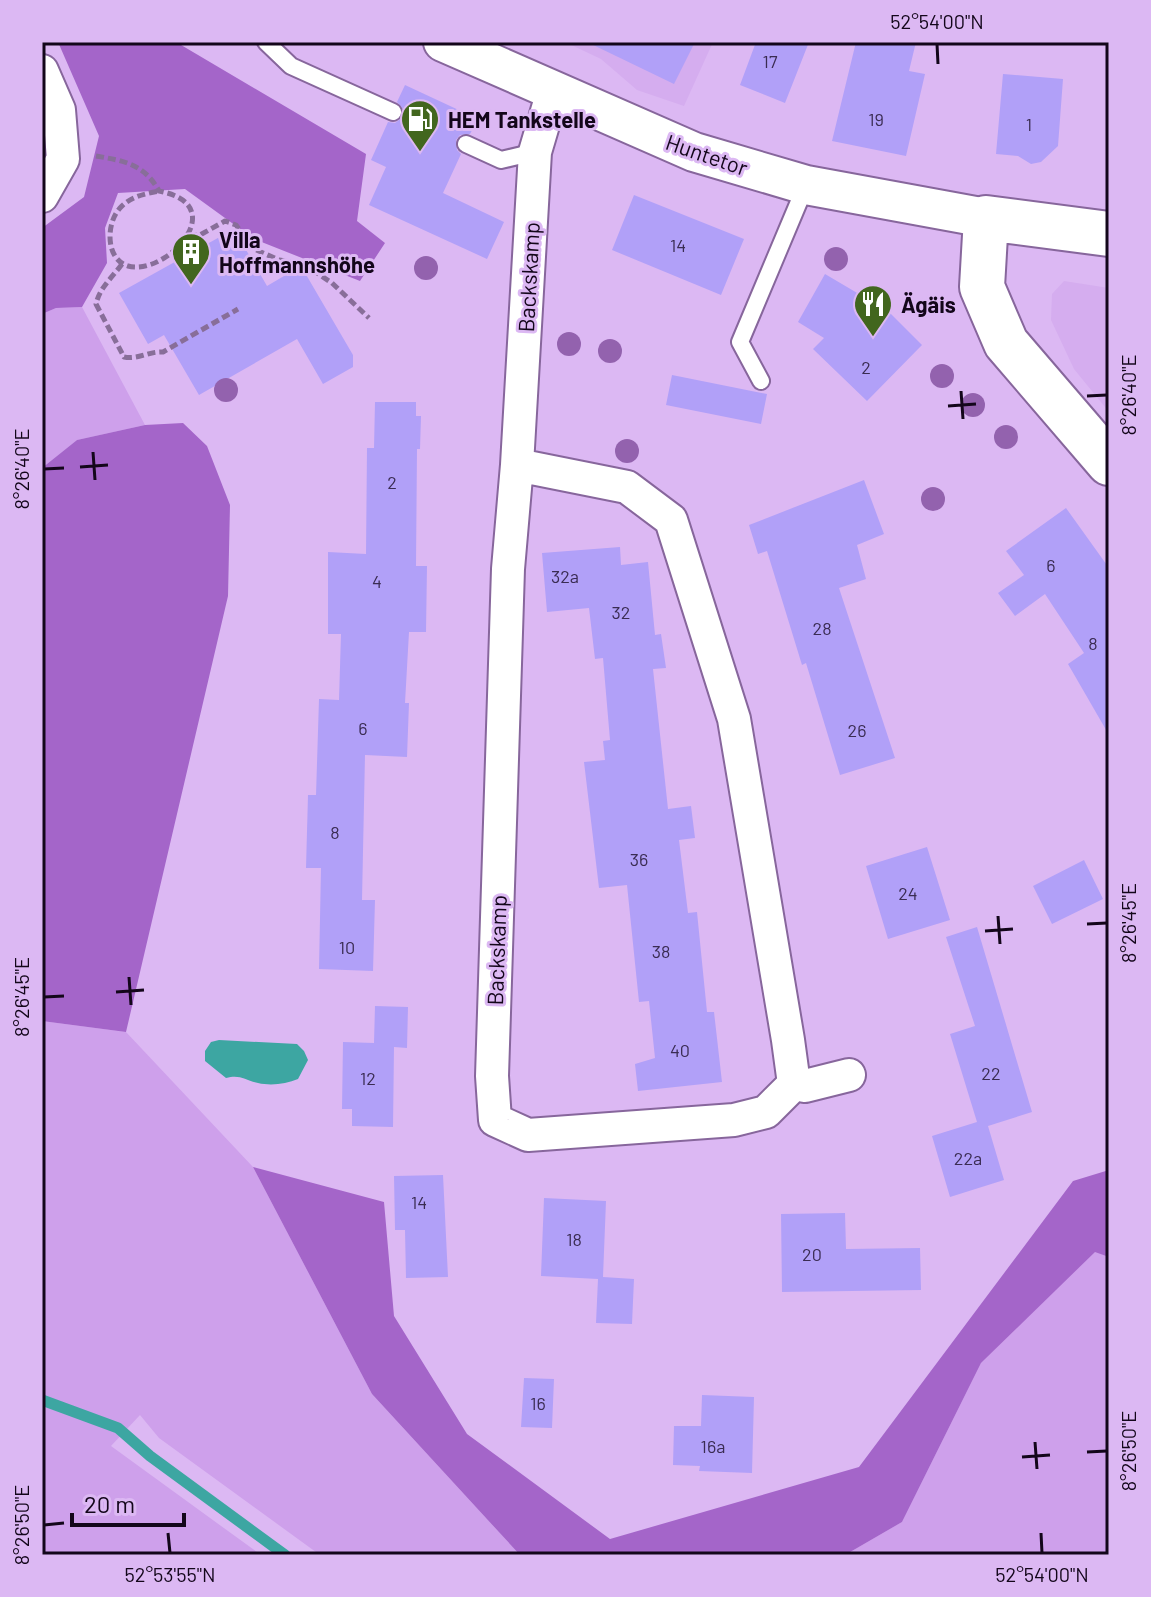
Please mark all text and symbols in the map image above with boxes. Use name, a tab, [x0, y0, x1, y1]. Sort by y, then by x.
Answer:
text: 52°54'00"N	[890, 9, 984, 33]
house number: 17	[763, 50, 778, 72]
fuel station icon: HEM Tankstelle	[399, 98, 441, 153]
place label: HEM Tankstelle	[448, 106, 596, 132]
house number: 19	[868, 108, 884, 130]
house number: 1	[1026, 113, 1032, 135]
street label: Huntetor	[663, 128, 751, 180]
street label: Backskamp	[512, 221, 544, 333]
place label: Villa Hoffmannshöhe	[219, 226, 375, 277]
building icon: Villa Hoffmannshöhe	[170, 231, 212, 286]
house number: 14	[670, 234, 686, 256]
restaurant icon: Ägäis	[852, 283, 894, 338]
place label: Ägäis	[901, 291, 956, 317]
text: 8°26'40"E	[1116, 354, 1140, 436]
house number: 2	[861, 356, 871, 378]
text: 8°26'40"E	[9, 428, 33, 510]
house number: 2	[387, 471, 397, 493]
house number: 6	[1046, 554, 1056, 576]
house number: 32a	[551, 565, 579, 587]
house number: 4	[372, 570, 382, 592]
house number: 32	[612, 601, 630, 623]
house number: 28	[812, 617, 832, 639]
house number: 8	[1088, 632, 1098, 654]
house number: 6	[358, 717, 368, 739]
house number: 26	[848, 719, 866, 741]
house number: 8	[330, 821, 340, 843]
house number: 36	[630, 848, 648, 870]
house number: 24	[898, 882, 918, 904]
text: 8°26'45"E	[1116, 883, 1140, 963]
street label: Backskamp	[481, 894, 511, 1006]
house number: 10	[339, 936, 355, 958]
house number: 38	[652, 940, 670, 962]
text: 8°26'45"E	[9, 957, 33, 1037]
house number: 40	[670, 1039, 690, 1061]
house number: 22	[981, 1062, 1001, 1084]
house number: 12	[360, 1067, 376, 1089]
house number: 22a	[954, 1147, 982, 1169]
house number: 14	[411, 1191, 427, 1213]
house number: 18	[566, 1228, 582, 1250]
house number: 20	[802, 1243, 822, 1265]
house number: 16	[530, 1392, 546, 1414]
text: 8°26'50"E	[1116, 1411, 1140, 1491]
house number: 16a	[701, 1435, 725, 1457]
scale bar	[72, 1477, 184, 1527]
text: 8°26'50"E	[9, 1485, 33, 1565]
text: 20 m	[84, 1489, 135, 1518]
text: 52°53'55"N	[124, 1562, 216, 1586]
text: 52°54'00"N	[995, 1562, 1089, 1586]

